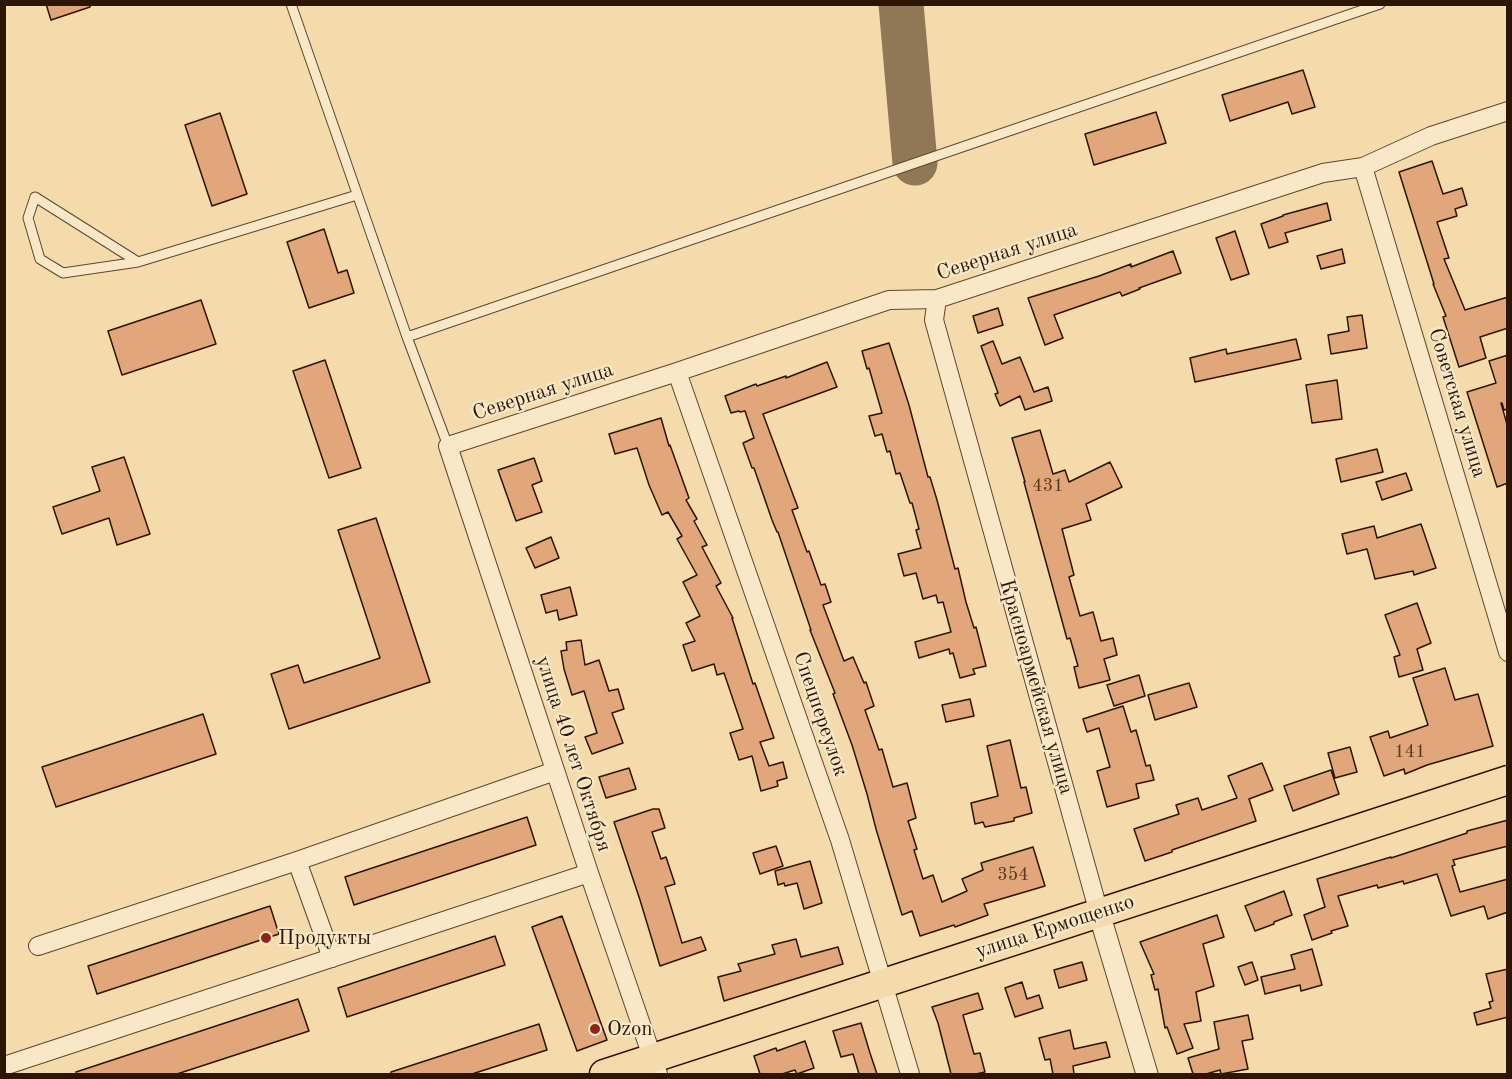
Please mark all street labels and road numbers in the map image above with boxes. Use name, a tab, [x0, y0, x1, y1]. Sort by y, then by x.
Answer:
street label: Северная улица	[933, 217, 1081, 287]
street label: Советская улица	[1422, 325, 1492, 481]
street label: Северная улица	[469, 357, 617, 427]
street label: Красноармейская улица	[993, 577, 1079, 797]
street label: Спецпереулок	[787, 648, 853, 780]
street label: улица 40 лет Октября	[529, 653, 617, 855]
street label: улица Ермощенко	[972, 889, 1138, 965]

